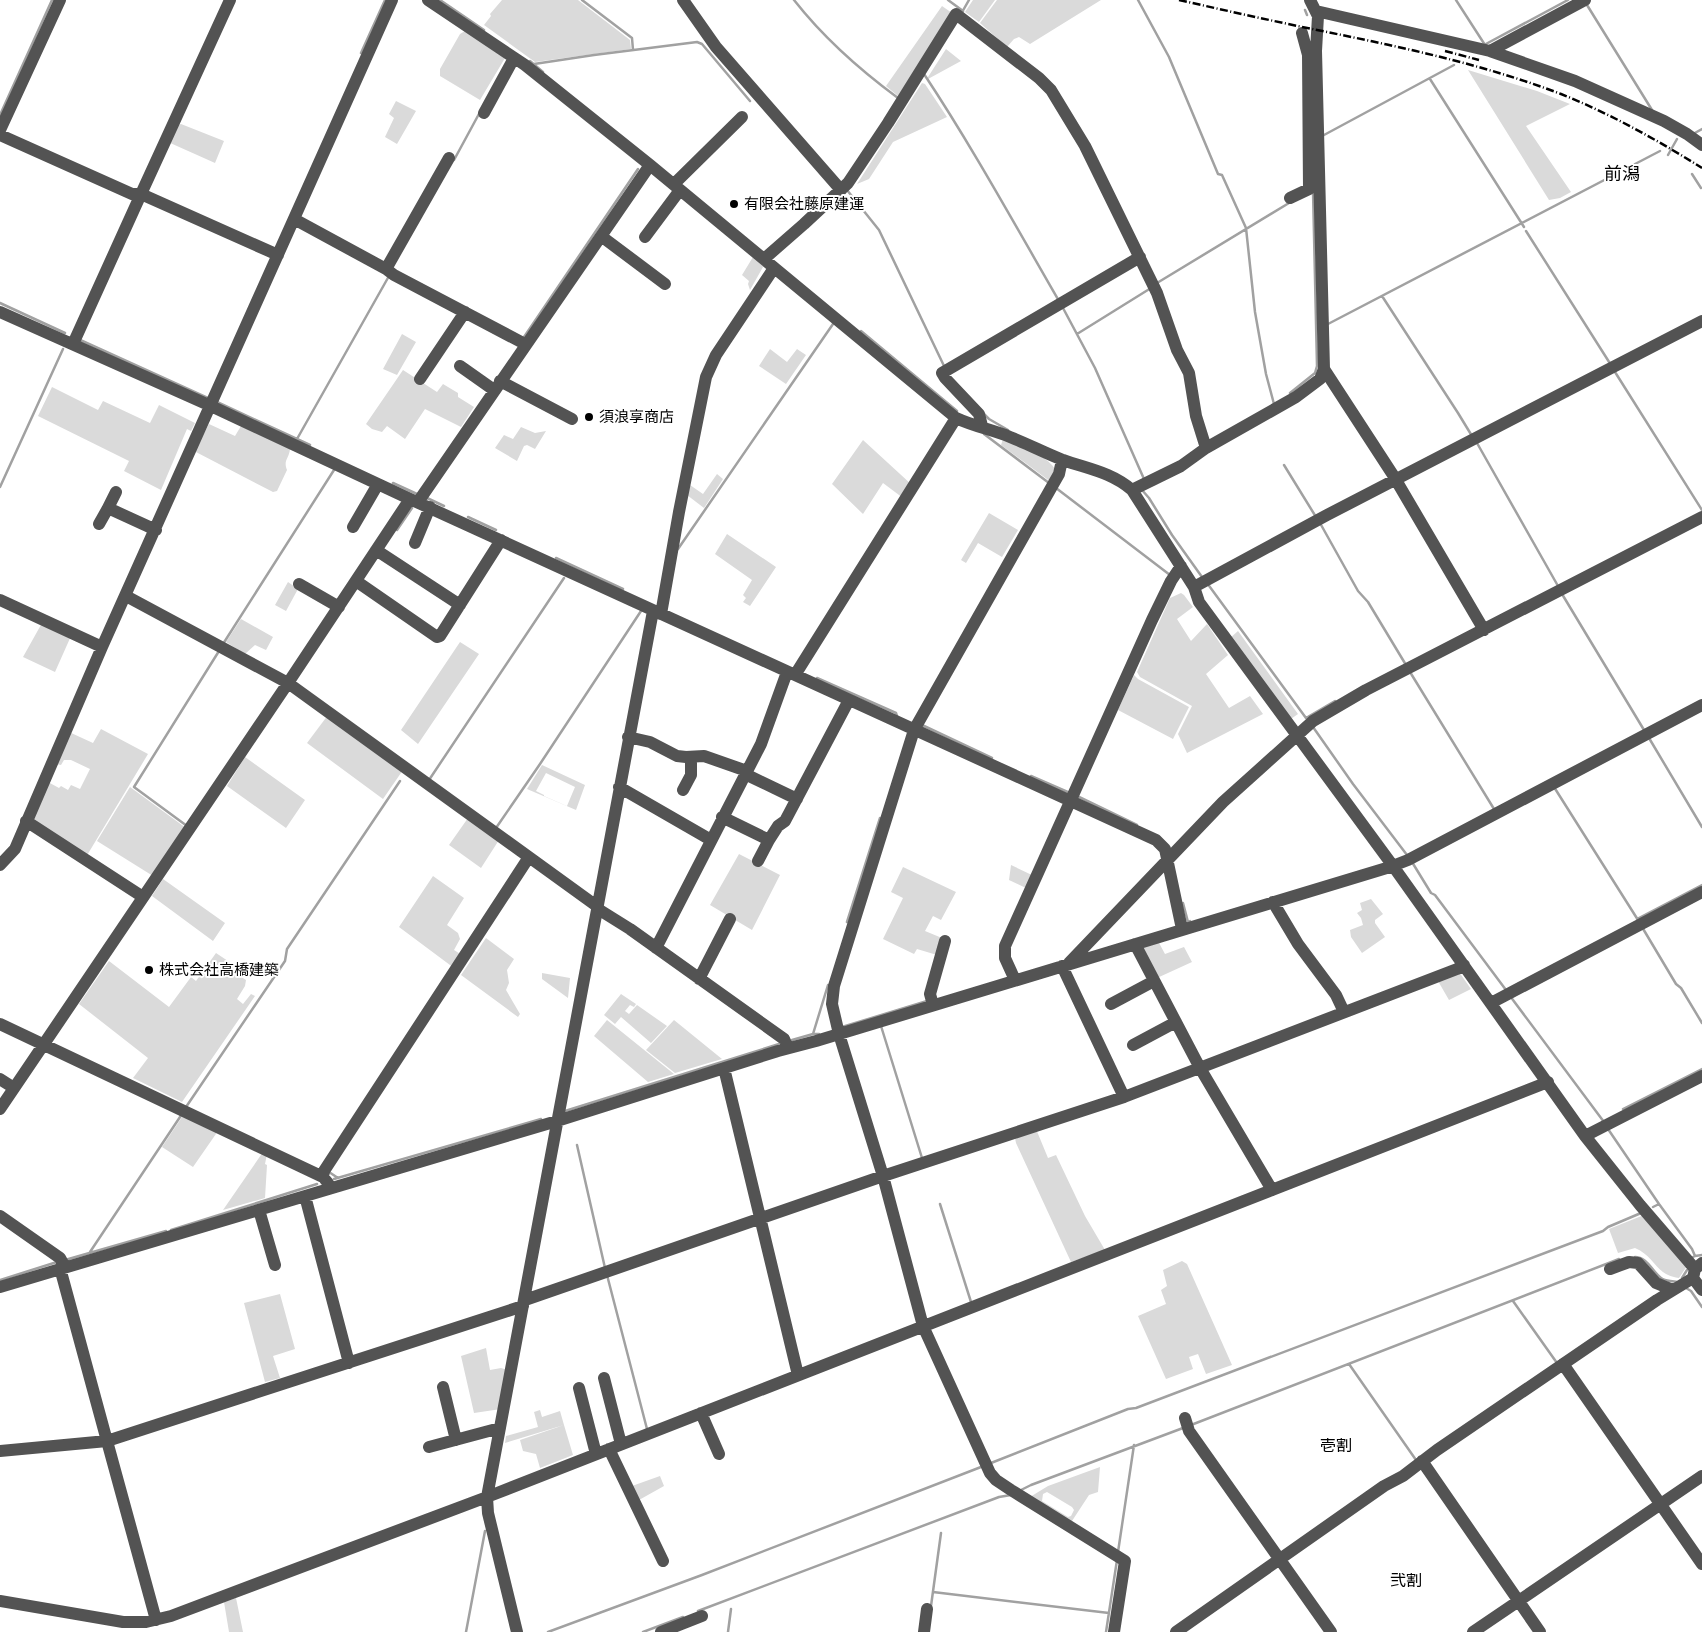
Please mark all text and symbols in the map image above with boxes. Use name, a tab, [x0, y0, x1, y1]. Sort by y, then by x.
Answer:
district label: 前潟	[1604, 163, 1640, 184]
place label: 有限会社藤原建運	[744, 195, 864, 213]
marker: 有限会社藤原建運	[728, 198, 740, 210]
place label: 須浪享商店	[599, 408, 674, 426]
marker: 須浪享商店	[583, 411, 595, 423]
place label: 株式会社高橋建築	[159, 961, 279, 979]
marker: 株式会社高橋建築	[143, 964, 155, 976]
district label: 壱割	[1320, 1436, 1352, 1455]
district label: 弐割	[1390, 1571, 1422, 1590]

